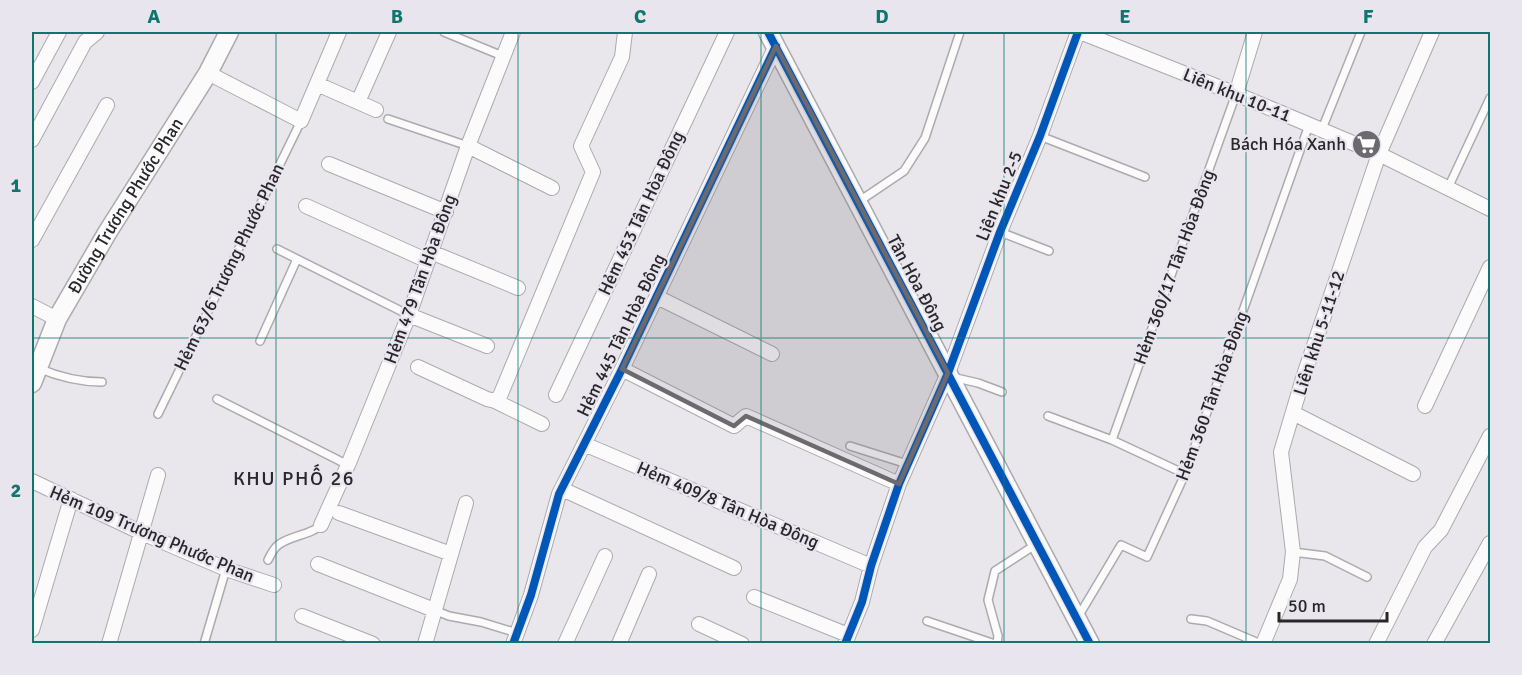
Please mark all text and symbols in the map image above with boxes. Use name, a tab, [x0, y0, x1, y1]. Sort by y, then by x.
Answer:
text: A	[148, 4, 161, 29]
text: B	[391, 4, 403, 29]
text: C	[634, 4, 646, 29]
text: D	[875, 4, 889, 29]
text: E	[1119, 4, 1131, 29]
text: F	[1363, 4, 1374, 29]
street label: Liên khu 10-11	[1180, 63, 1294, 127]
street label: Đường Trương Phước Phan	[63, 114, 188, 298]
street label: Hẻm 453 Tân Hòa Đông	[593, 127, 689, 299]
supermarket icon: Bách Hóa Xanh	[1351, 128, 1383, 160]
place label: Bách Hóa Xanh	[1230, 133, 1346, 155]
street label: Liên khu 2-5	[971, 148, 1027, 244]
street label: Hẻm 63/6 Trương Phước Phan	[169, 160, 289, 374]
street label: Hẻm 360/17 Tân Hòa Đông	[1128, 167, 1220, 367]
text: 1	[11, 173, 22, 198]
street label: Hẻm 479 Tân Hòa Đông	[379, 191, 461, 367]
street label: Tân Hòa Đông	[882, 231, 952, 335]
street label: Hẻm 445 Tân Hòa Đông	[572, 250, 670, 420]
street label: Liên khu 5-11-12	[1288, 268, 1350, 398]
street label: Hẻm 360 Tân Hòa Đông	[1171, 308, 1253, 484]
street label: Hẻm 409/8 Tân Hòa Đông	[634, 457, 822, 553]
district label: KHU PHỐ 26	[233, 464, 355, 491]
text: 2	[11, 478, 21, 503]
street label: Hẻm 109 Trương Phước Phan	[46, 481, 258, 587]
scale bar	[1279, 585, 1387, 623]
text: 50 m	[1288, 595, 1326, 617]

